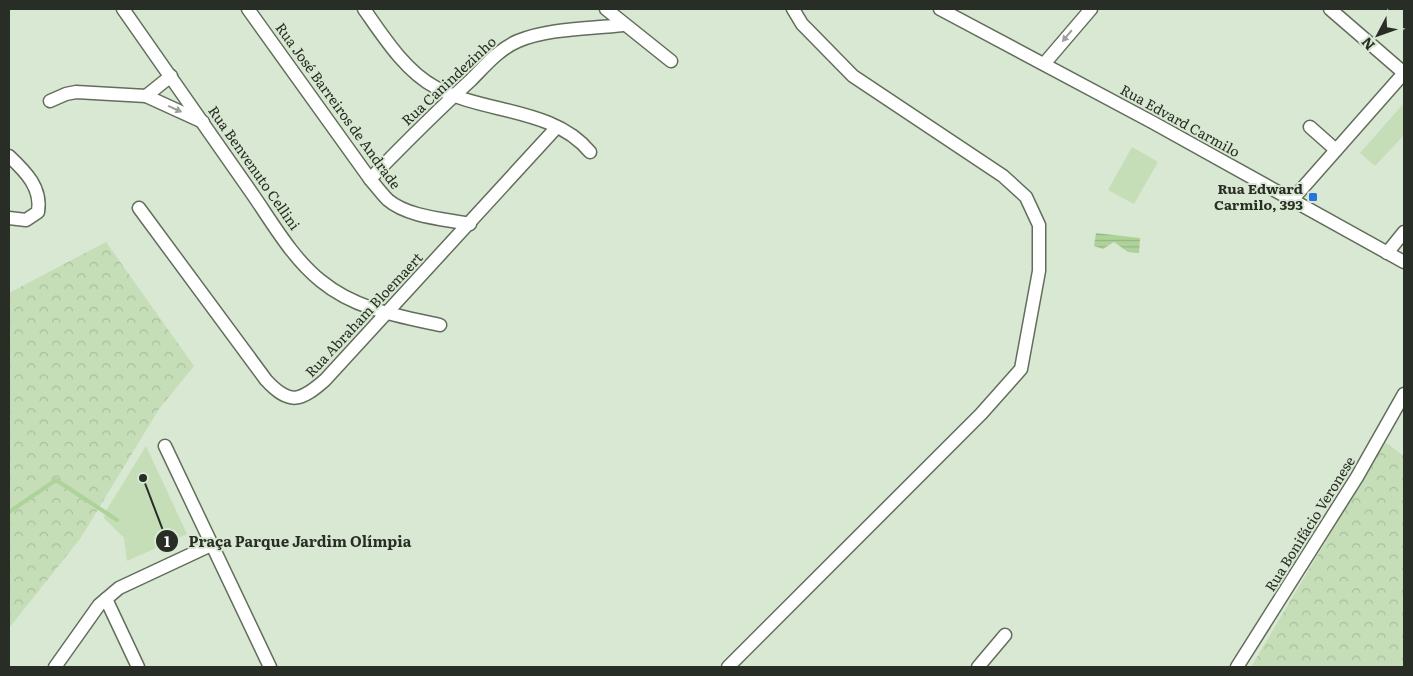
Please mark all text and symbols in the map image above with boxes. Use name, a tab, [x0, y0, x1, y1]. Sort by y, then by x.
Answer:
north arrow	[1353, 10, 1403, 60]
street label: Rua José Barreiros de Andrade	[271, 18, 406, 193]
one-way arrow	[1062, 30, 1073, 43]
street label: Rua Canindezinho	[397, 31, 500, 129]
text: N	[1356, 33, 1379, 55]
street label: Rua Edvard Carmilo	[1117, 79, 1244, 161]
street label: Rua Benvenuto Cellini	[204, 101, 306, 234]
one-way arrow	[168, 106, 182, 114]
place label: Rua Edward Carmilo, 393	[1214, 178, 1303, 214]
marker: Rua Edward Carmilo, 393	[1307, 191, 1319, 203]
street label: Rua Abraham Bloemaert	[300, 247, 427, 381]
street label: Rua Bonifácio Veronese	[1259, 452, 1359, 595]
callout: Praça Parque Jardim Olímpia	[154, 526, 422, 556]
text: 1	[164, 529, 170, 552]
text: Praça Parque Jardim Olímpia	[189, 529, 412, 552]

